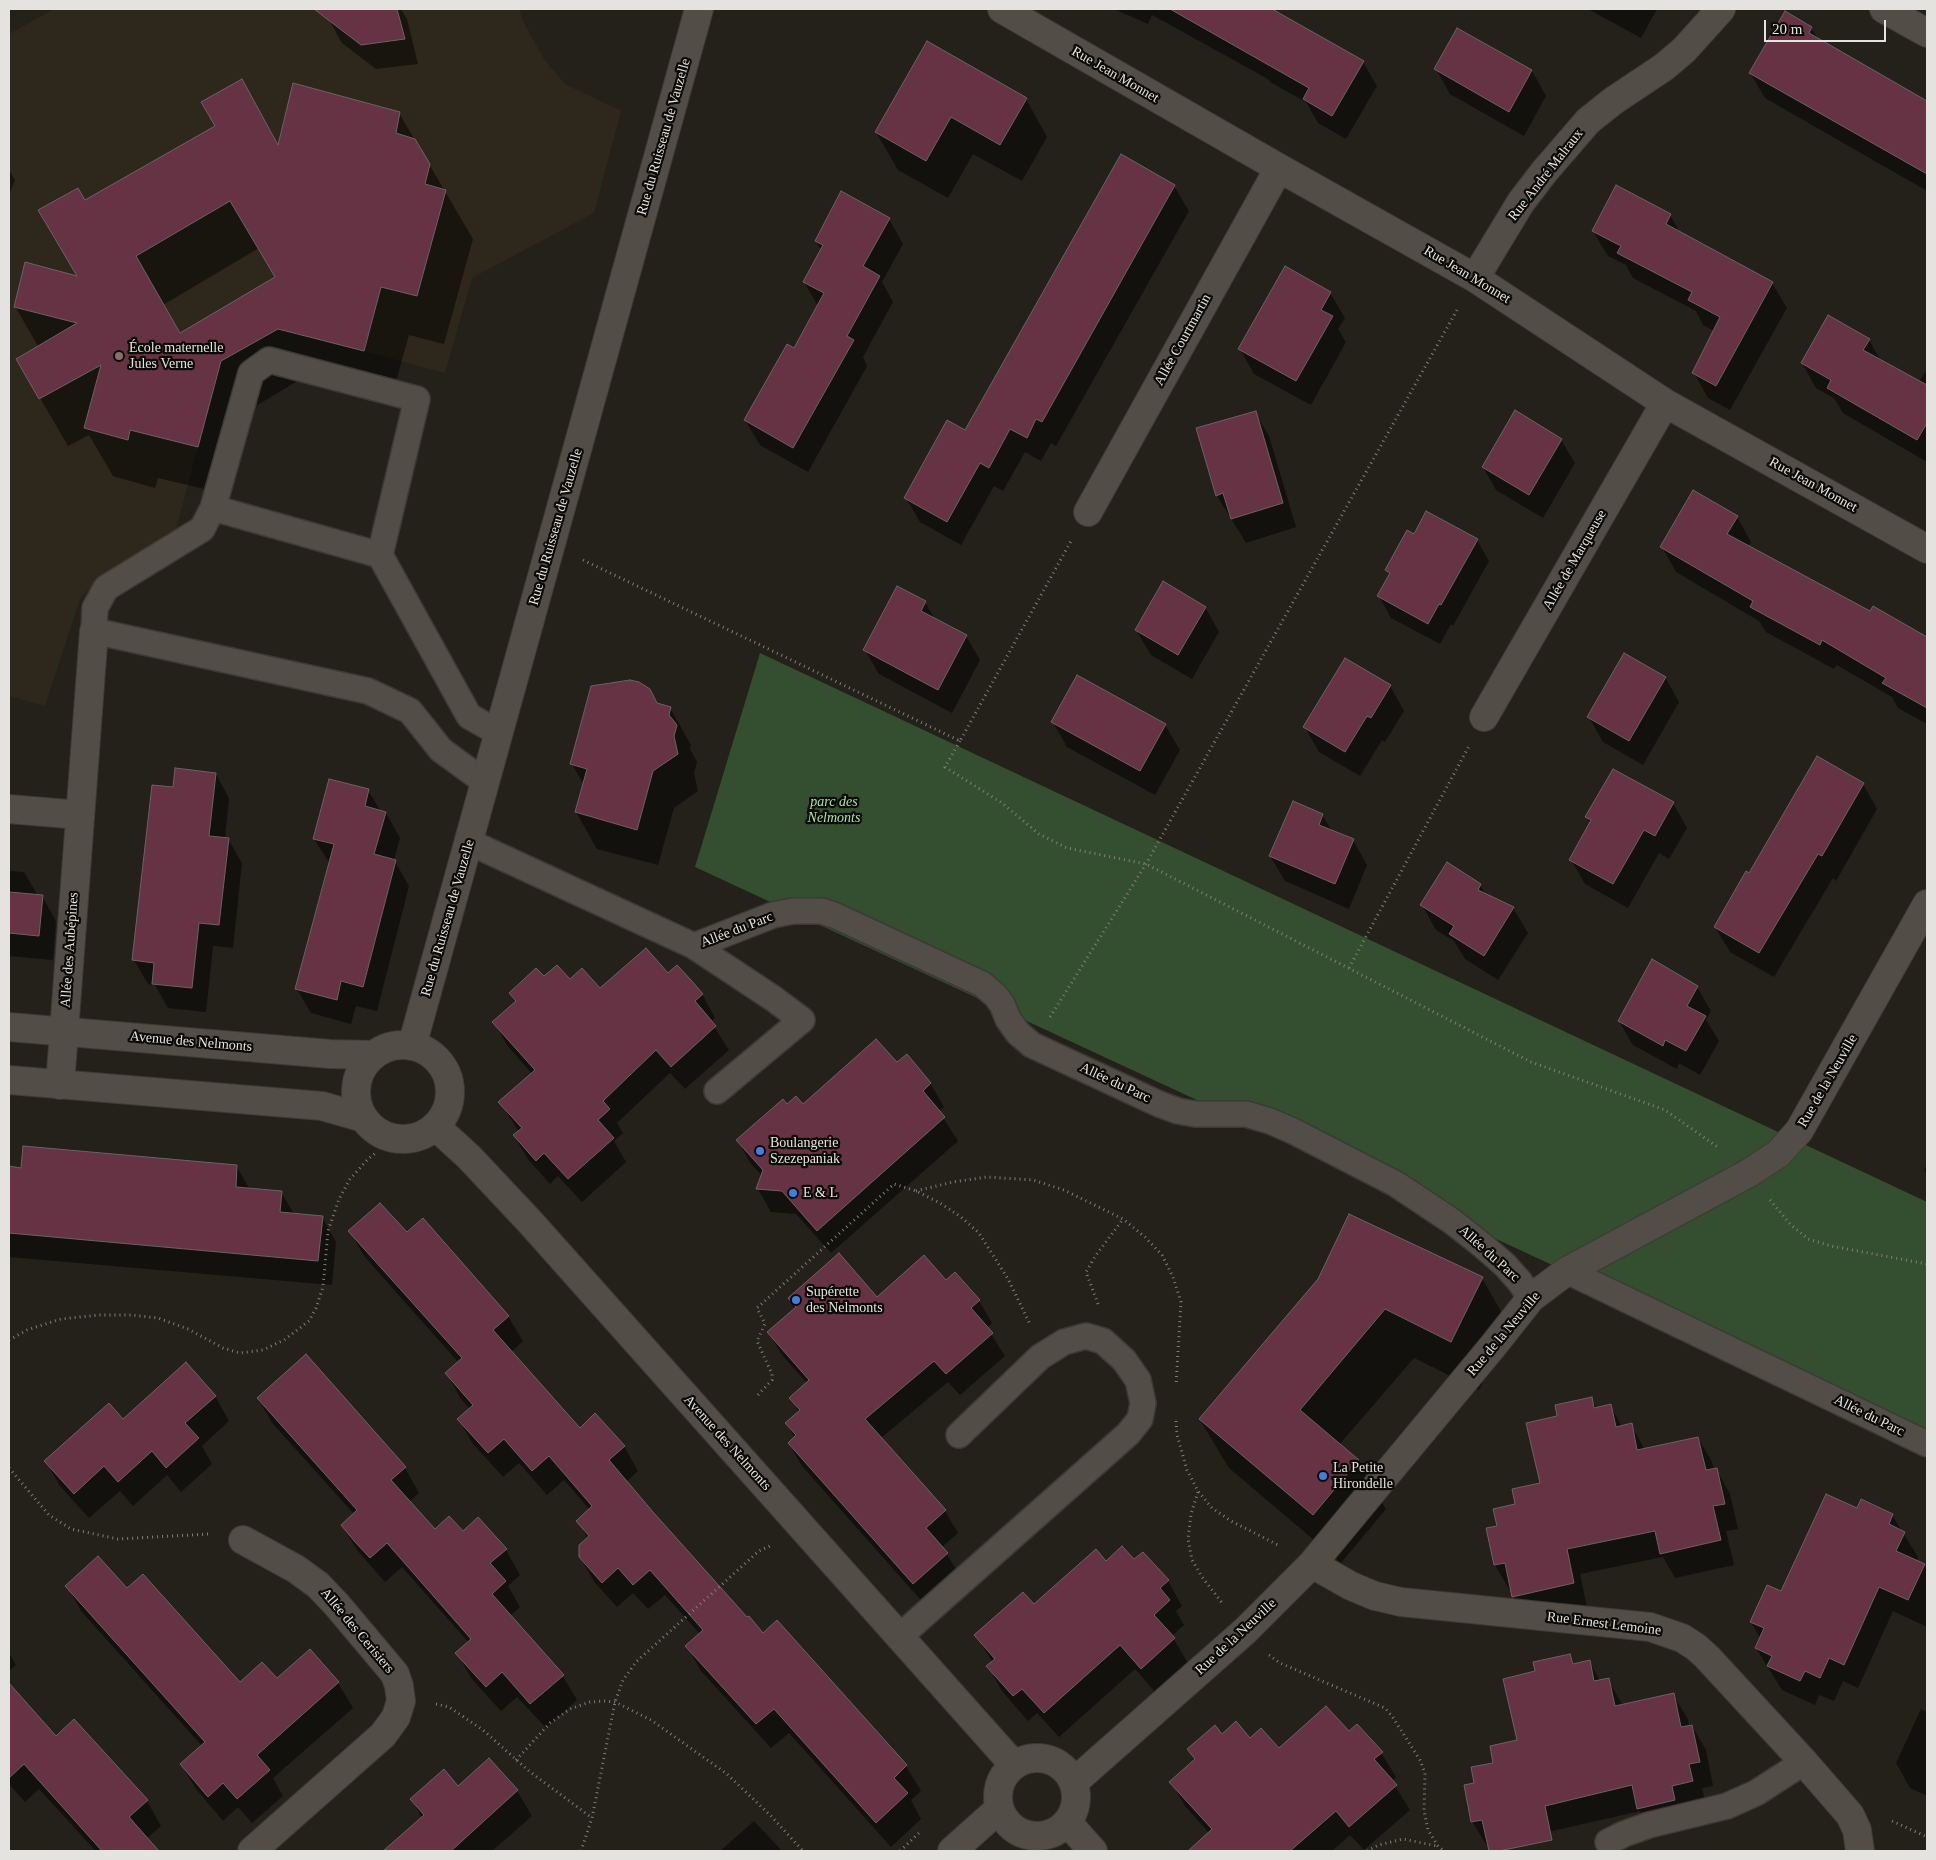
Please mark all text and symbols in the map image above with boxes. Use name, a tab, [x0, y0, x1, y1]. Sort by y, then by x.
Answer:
scale bar	[1766, 10, 1888, 42]
text: 20 m	[1772, 21, 1802, 37]
street label: Rue Jean Monnet	[1068, 43, 1162, 107]
street label: Rue du Ruisseau de Vauzelle	[634, 57, 694, 217]
street label: Rue André Malraux	[1505, 126, 1587, 224]
street label: Rue Jean Monnet	[1421, 243, 1513, 307]
street label: Allée Courtmartin	[1151, 291, 1215, 389]
place label: École maternelle Jules Verne	[129, 340, 223, 372]
marker: École maternelle Jules Verne	[113, 350, 125, 362]
street label: Rue du Ruisseau de Vauzelle	[526, 447, 586, 607]
street label: Rue Jean Monnet	[1766, 454, 1860, 516]
street label: Allée de Marqueuse	[1540, 507, 1610, 613]
park label: parc des Nelmonts	[808, 794, 860, 826]
street label: Rue du Ruisseau de Vauzelle	[418, 838, 478, 998]
street label: Allée des Aubépines	[58, 892, 82, 1008]
street label: Allée du Parc	[698, 909, 776, 951]
street label: Avenue des Nelmonts	[129, 1028, 253, 1056]
street label: Rue de la Neuville	[1795, 1032, 1861, 1130]
street label: Allée du Parc	[1077, 1059, 1153, 1107]
place label: Boulangerie Szezepaniak	[770, 1135, 840, 1168]
marker: Boulangerie Szezepaniak	[754, 1145, 766, 1157]
place label: E & L	[803, 1185, 838, 1201]
marker: E & L	[787, 1187, 799, 1199]
street label: Allée du Parc	[1455, 1222, 1523, 1286]
place label: Supérette des Nelmonts	[806, 1284, 883, 1316]
street label: Rue de la Neuville	[1464, 1289, 1544, 1379]
marker: Supérette des Nelmonts	[790, 1294, 802, 1306]
street label: Avenue des Nelmonts	[680, 1392, 774, 1494]
street label: Allée du Parc	[1831, 1392, 1907, 1440]
place label: La Petite Hirondelle	[1333, 1460, 1393, 1492]
marker: La Petite Hirondelle	[1317, 1470, 1329, 1482]
street label: Allée des Cerisiers	[317, 1585, 397, 1677]
street label: Rue de la Neuville	[1192, 1595, 1280, 1679]
street label: Rue Ernest Lemoine	[1546, 1609, 1662, 1639]

